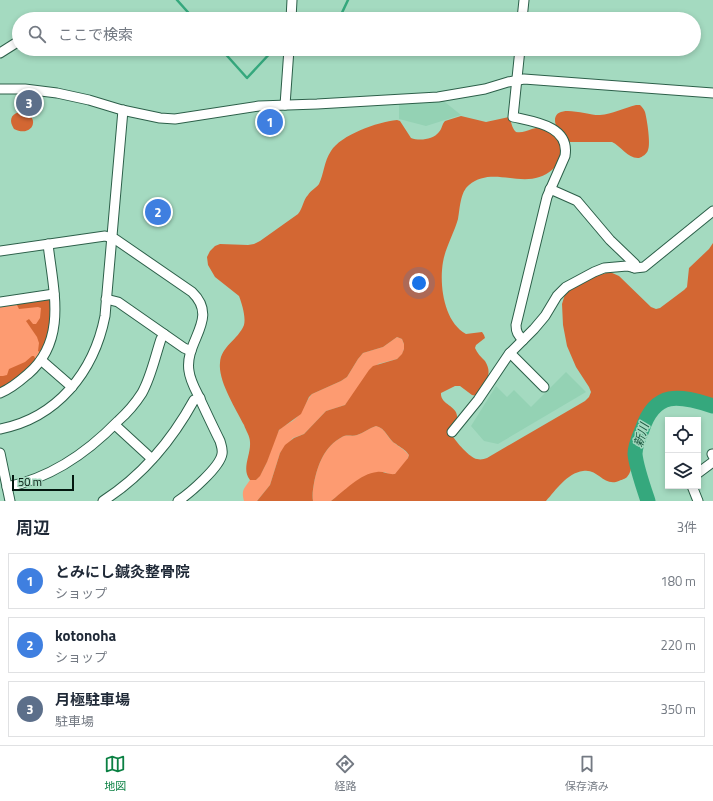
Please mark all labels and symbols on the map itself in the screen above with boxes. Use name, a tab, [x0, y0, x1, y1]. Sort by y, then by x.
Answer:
pin: 3	[16, 88, 42, 118]
pin: 1	[257, 107, 283, 137]
pin: 2	[145, 197, 171, 227]
your location	[409, 273, 429, 293]
water label: 新川	[628, 419, 654, 449]
scale bar	[12, 473, 74, 492]

